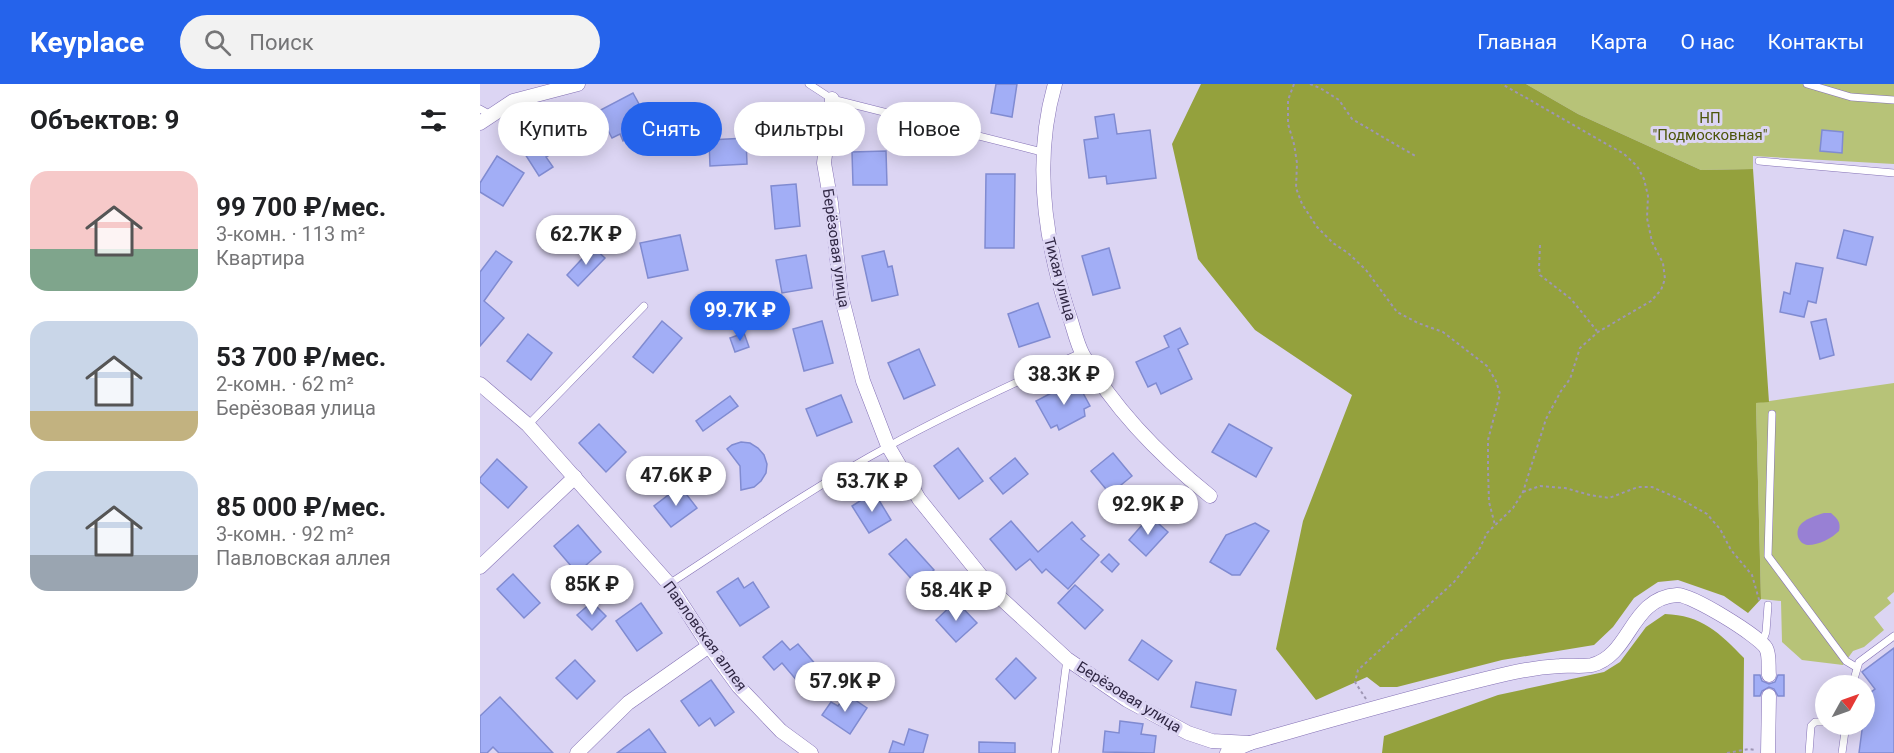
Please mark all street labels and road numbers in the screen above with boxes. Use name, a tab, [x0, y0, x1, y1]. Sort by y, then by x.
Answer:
street label: Берёзовая улица	[819, 187, 853, 309]
street label: Тихая улица	[1040, 235, 1080, 323]
street label: Павловская аллея	[659, 578, 751, 694]
street label: Берёзовая улица	[1073, 658, 1185, 736]

